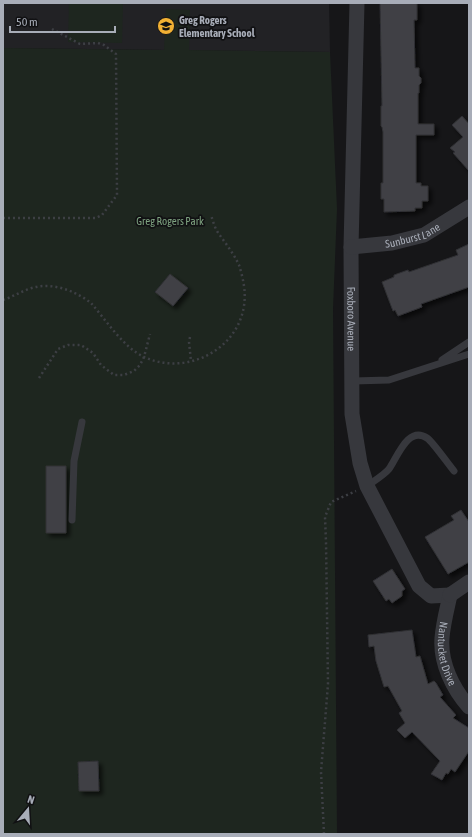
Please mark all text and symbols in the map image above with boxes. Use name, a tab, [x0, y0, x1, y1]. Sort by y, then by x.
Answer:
scale bar	[10, 8, 115, 34]
place label: Greg Rogers Elementary School	[179, 14, 256, 39]
text: 50 m	[16, 15, 38, 29]
school or university icon: Greg Rogers Elementary School	[156, 16, 176, 36]
park label: Greg Rogers Park	[136, 215, 204, 227]
street label: Sunburst Lane	[385, 221, 442, 250]
street label: Foxboro Avenue	[345, 287, 358, 351]
street label: Nantucket Drive	[436, 621, 459, 688]
north arrow	[8, 789, 48, 829]
text: N	[26, 793, 36, 806]

